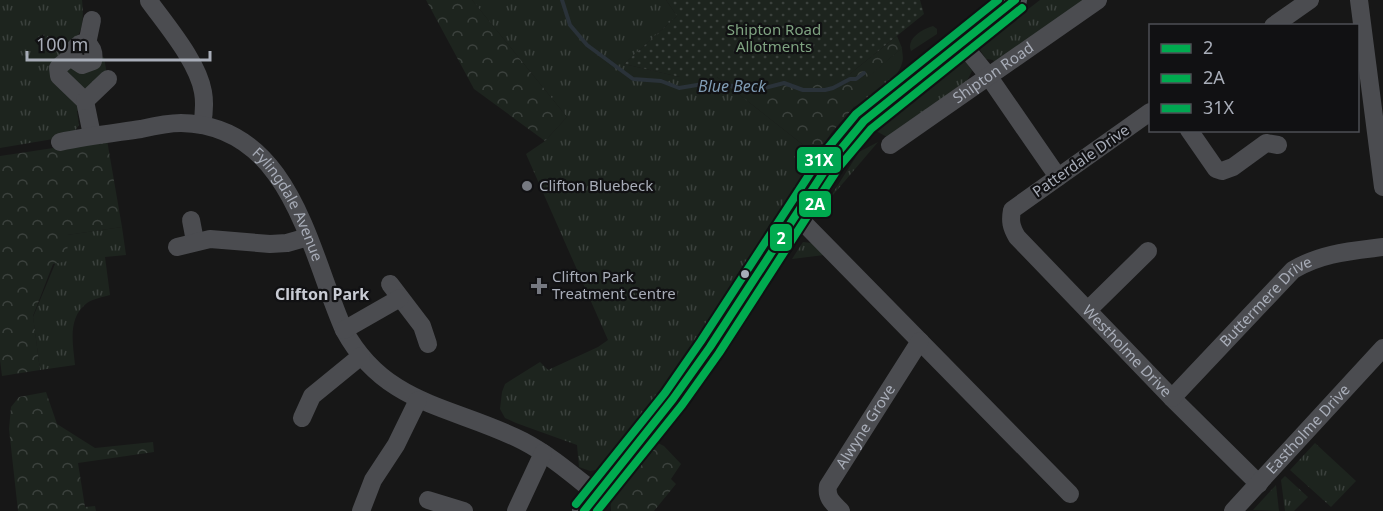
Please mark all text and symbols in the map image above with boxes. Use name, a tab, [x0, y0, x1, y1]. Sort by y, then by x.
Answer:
park label: Shipton Road Allotments	[727, 19, 821, 56]
scale bar	[27, 24, 210, 62]
legend	[1149, 24, 1359, 132]
text: 100 m	[36, 32, 88, 56]
text: 2	[1203, 35, 1213, 59]
street label: Shipton Road	[948, 37, 1037, 107]
text: 2A	[1203, 65, 1225, 89]
water label: Blue Beck	[698, 75, 767, 97]
text: 31X	[1203, 95, 1235, 119]
street label: Patterdale Drive	[1028, 119, 1133, 201]
street label: Fylingdale Avenue	[249, 142, 328, 264]
line badge: 31X	[796, 146, 842, 174]
text: 31X	[804, 149, 834, 171]
place label: Clifton Bluebeck	[539, 175, 653, 195]
marker: Clifton Bluebeck	[520, 179, 534, 193]
line badge: 2A	[798, 190, 832, 218]
text: 2A	[805, 193, 826, 215]
line badge: 2	[769, 223, 793, 252]
text: 2	[776, 227, 786, 249]
street label: Buttermere Drive	[1215, 251, 1315, 351]
place label: Clifton Park Treatment Centre	[552, 266, 676, 303]
unlabelled marker	[739, 268, 751, 280]
marker: Clifton Park Treatment Centre	[530, 277, 548, 295]
district label: Clifton Park	[275, 283, 369, 305]
street label: Westholme Drive	[1079, 300, 1177, 401]
street label: Alwyne Grove	[831, 380, 899, 472]
street label: Eastholme Drive	[1261, 380, 1354, 478]

